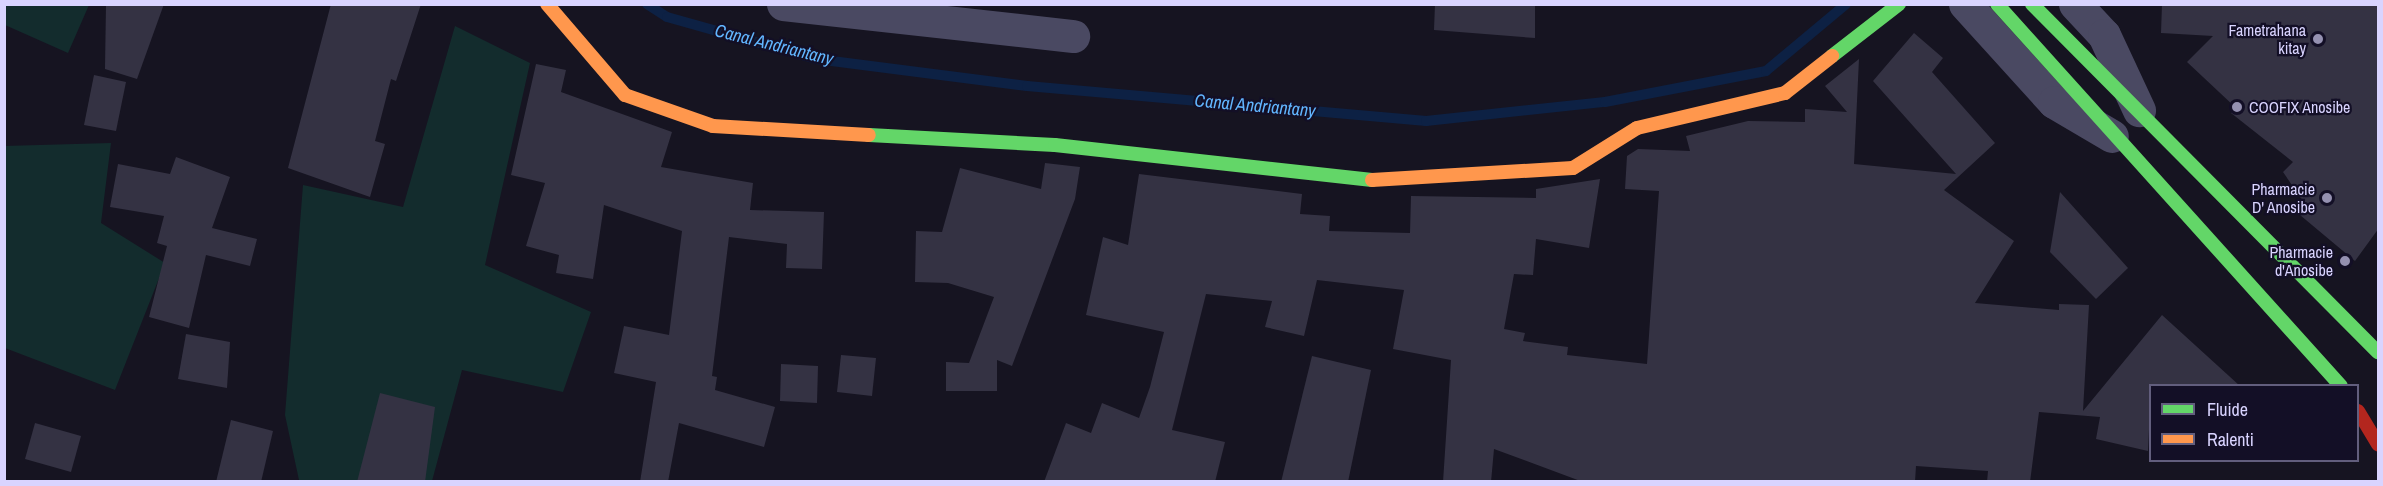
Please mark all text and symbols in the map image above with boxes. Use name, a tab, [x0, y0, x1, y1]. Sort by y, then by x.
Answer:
water label: Canal Andriantany	[712, 20, 836, 70]
place label: Fametrahana kitay	[2229, 20, 2306, 58]
marker: Fametrahana kitay	[2311, 32, 2325, 46]
water label: Canal Andriantany	[1193, 90, 1317, 122]
place label: COOFIX Anosibe	[2249, 97, 2351, 117]
marker: COOFIX Anosibe	[2230, 100, 2244, 114]
place label: Pharmacie D' Anosibe	[2251, 179, 2315, 217]
marker: Pharmacie D' Anosibe	[2320, 191, 2334, 205]
place label: Pharmacie d'Anosibe	[2270, 242, 2333, 280]
marker: Pharmacie d'Anosibe	[2338, 254, 2352, 268]
legend	[2149, 384, 2359, 462]
text: Fluide	[2207, 397, 2248, 422]
text: Ralenti	[2207, 427, 2254, 452]

